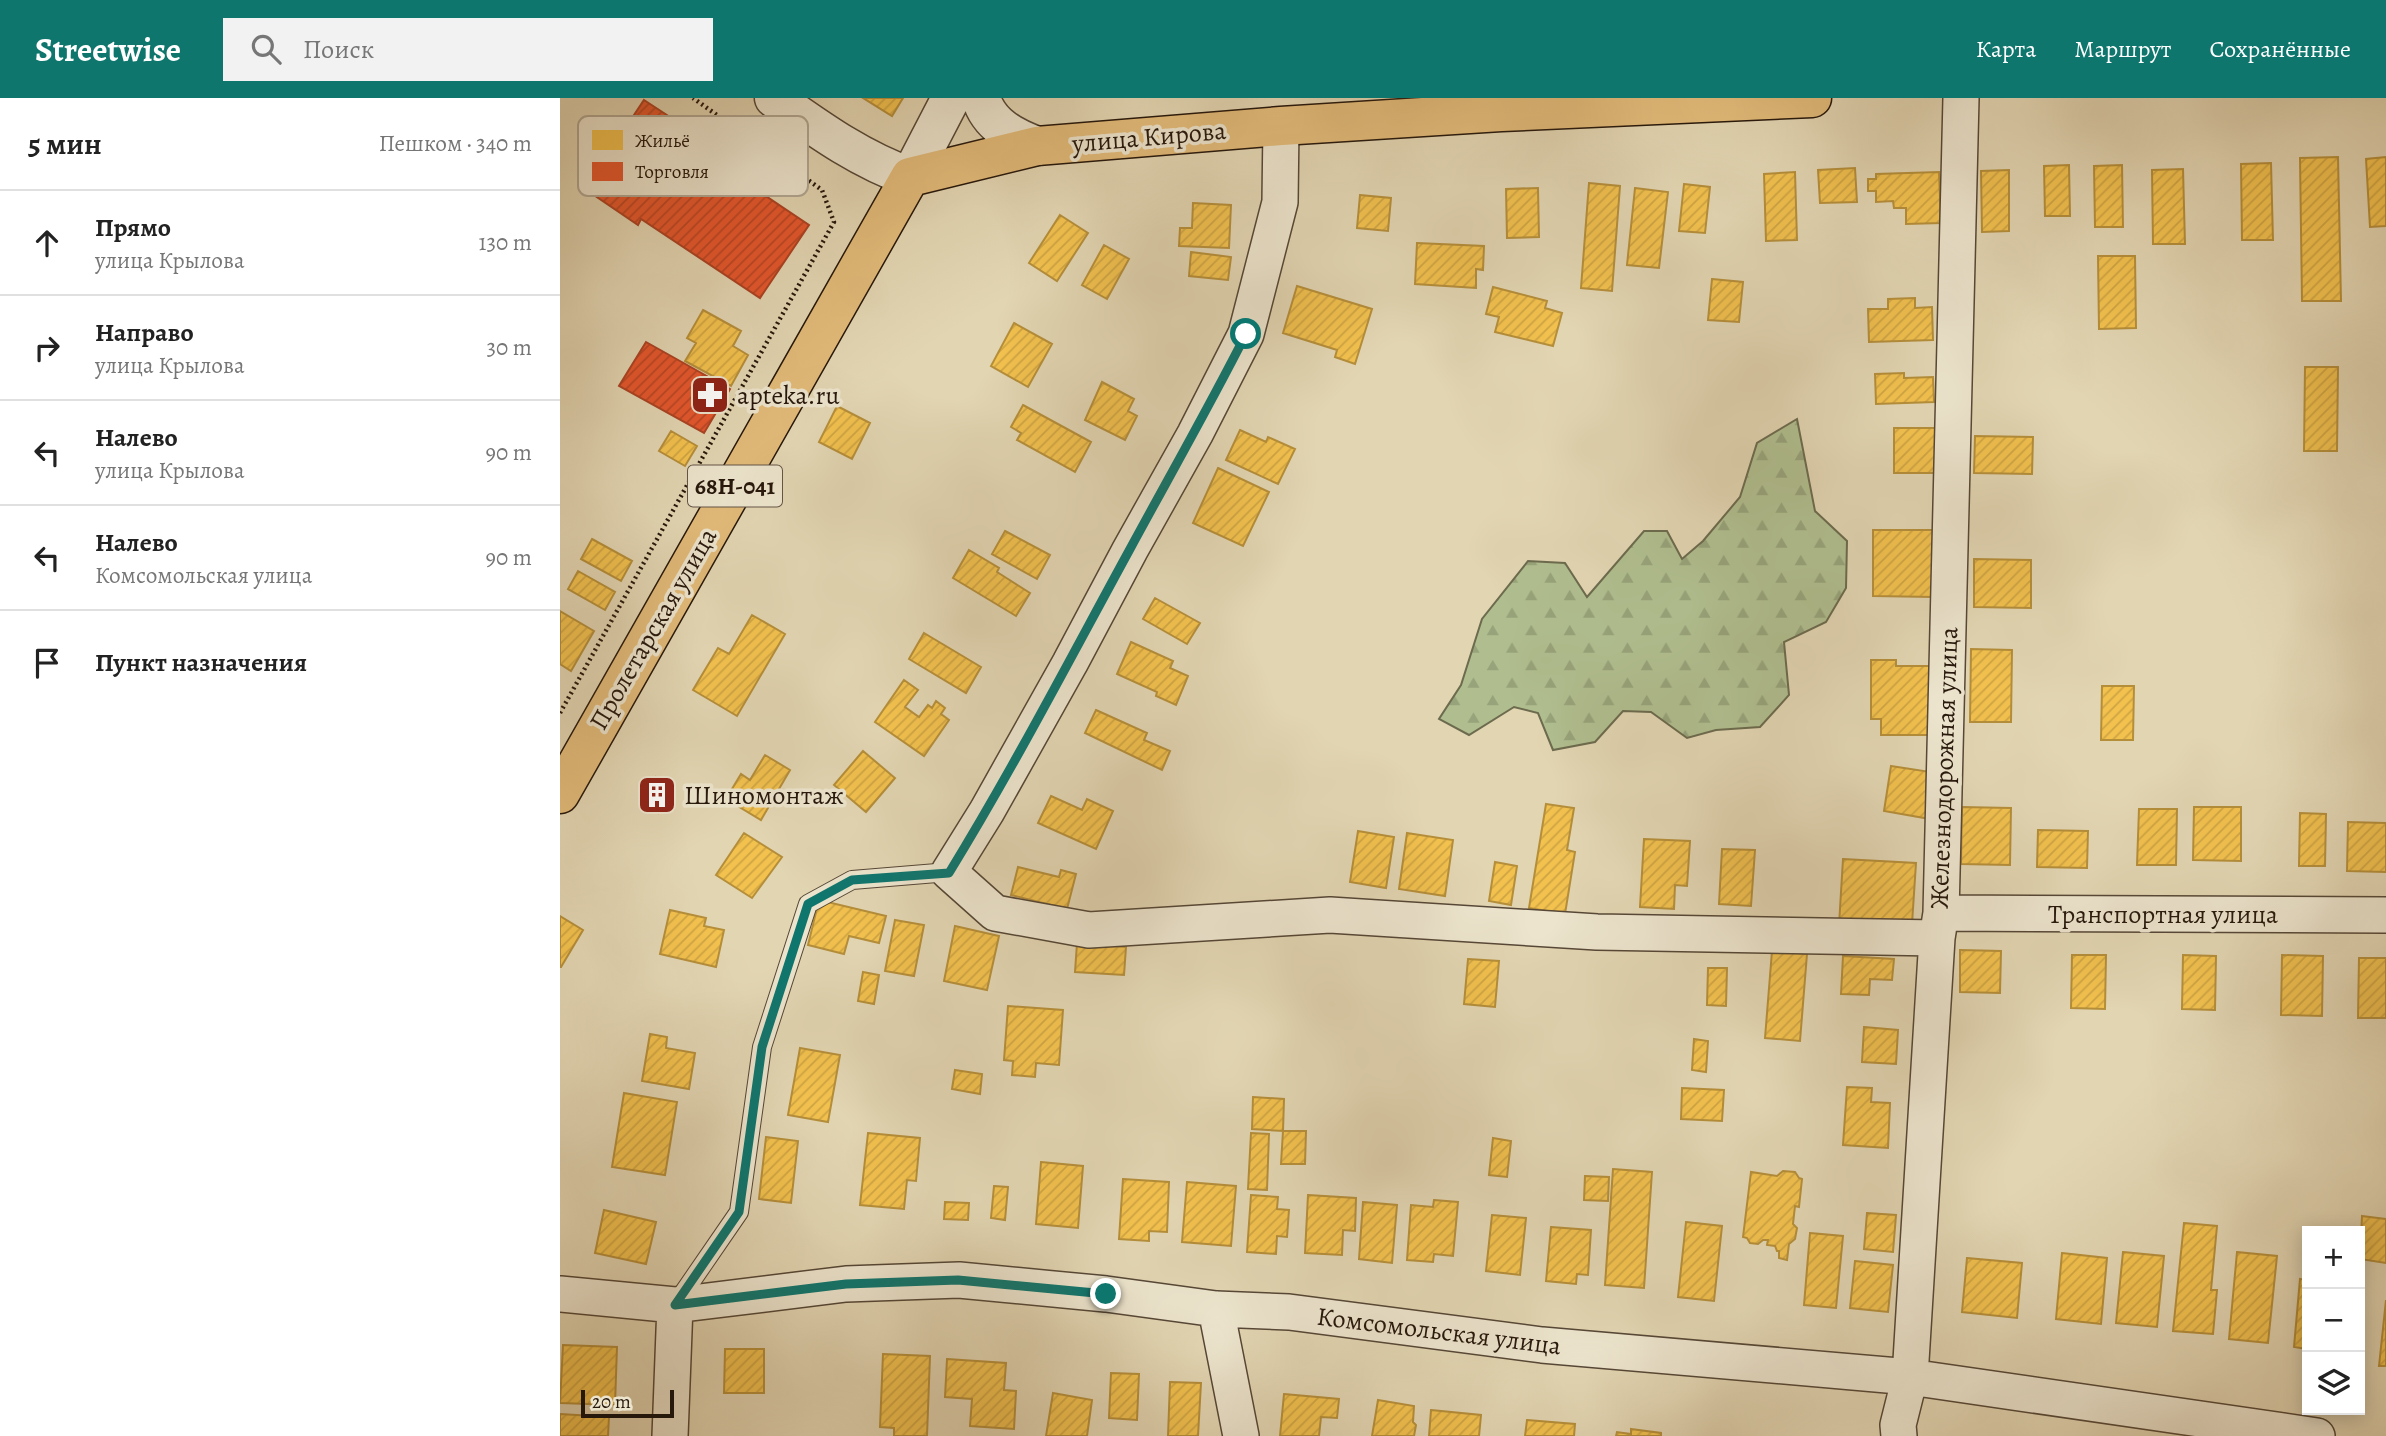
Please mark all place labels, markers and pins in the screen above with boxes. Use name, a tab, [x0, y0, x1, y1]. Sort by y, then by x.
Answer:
pharmacy icon: apteka.ru	[689, 374, 731, 416]
place label: apteka.ru	[737, 378, 840, 413]
building icon: Шиномонтаж	[636, 774, 678, 816]
place label: Шиномонтаж	[684, 778, 844, 813]

